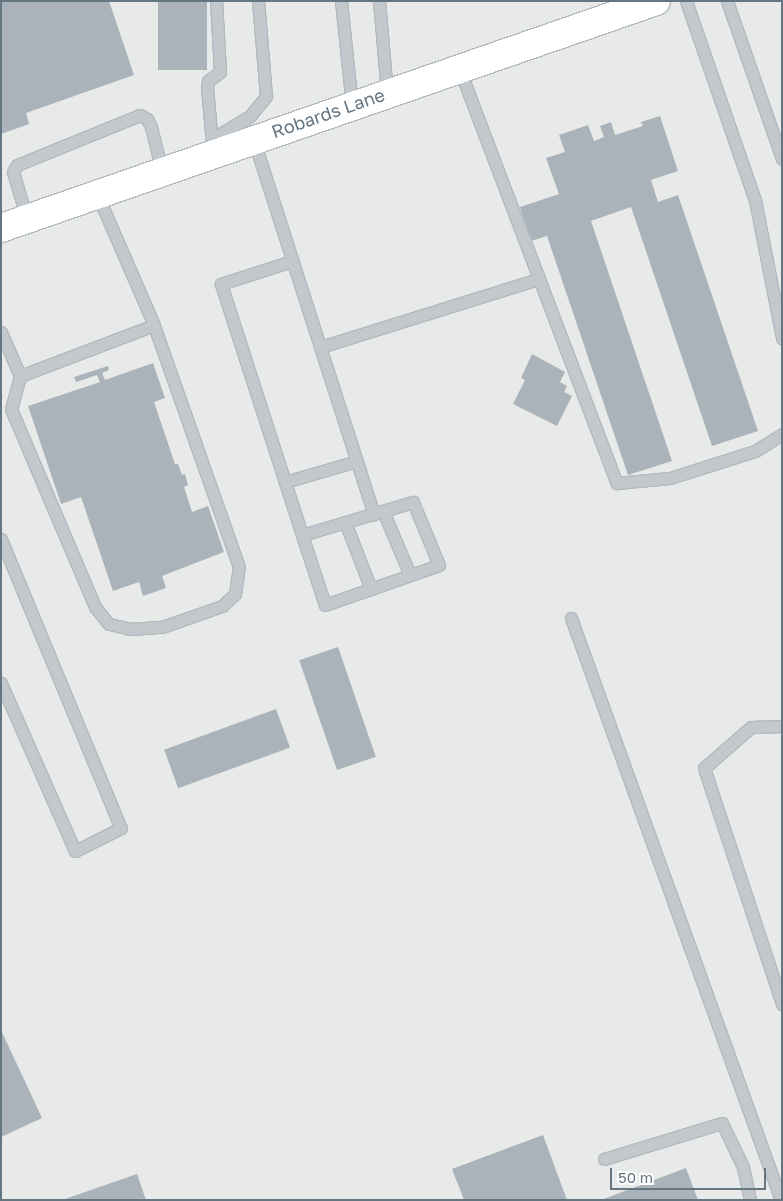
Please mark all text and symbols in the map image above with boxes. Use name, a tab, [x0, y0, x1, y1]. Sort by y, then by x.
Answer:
street label: Robards Lane	[269, 84, 387, 142]
scale bar	[613, 1158, 769, 1190]
text: 50 m	[618, 1168, 653, 1186]

